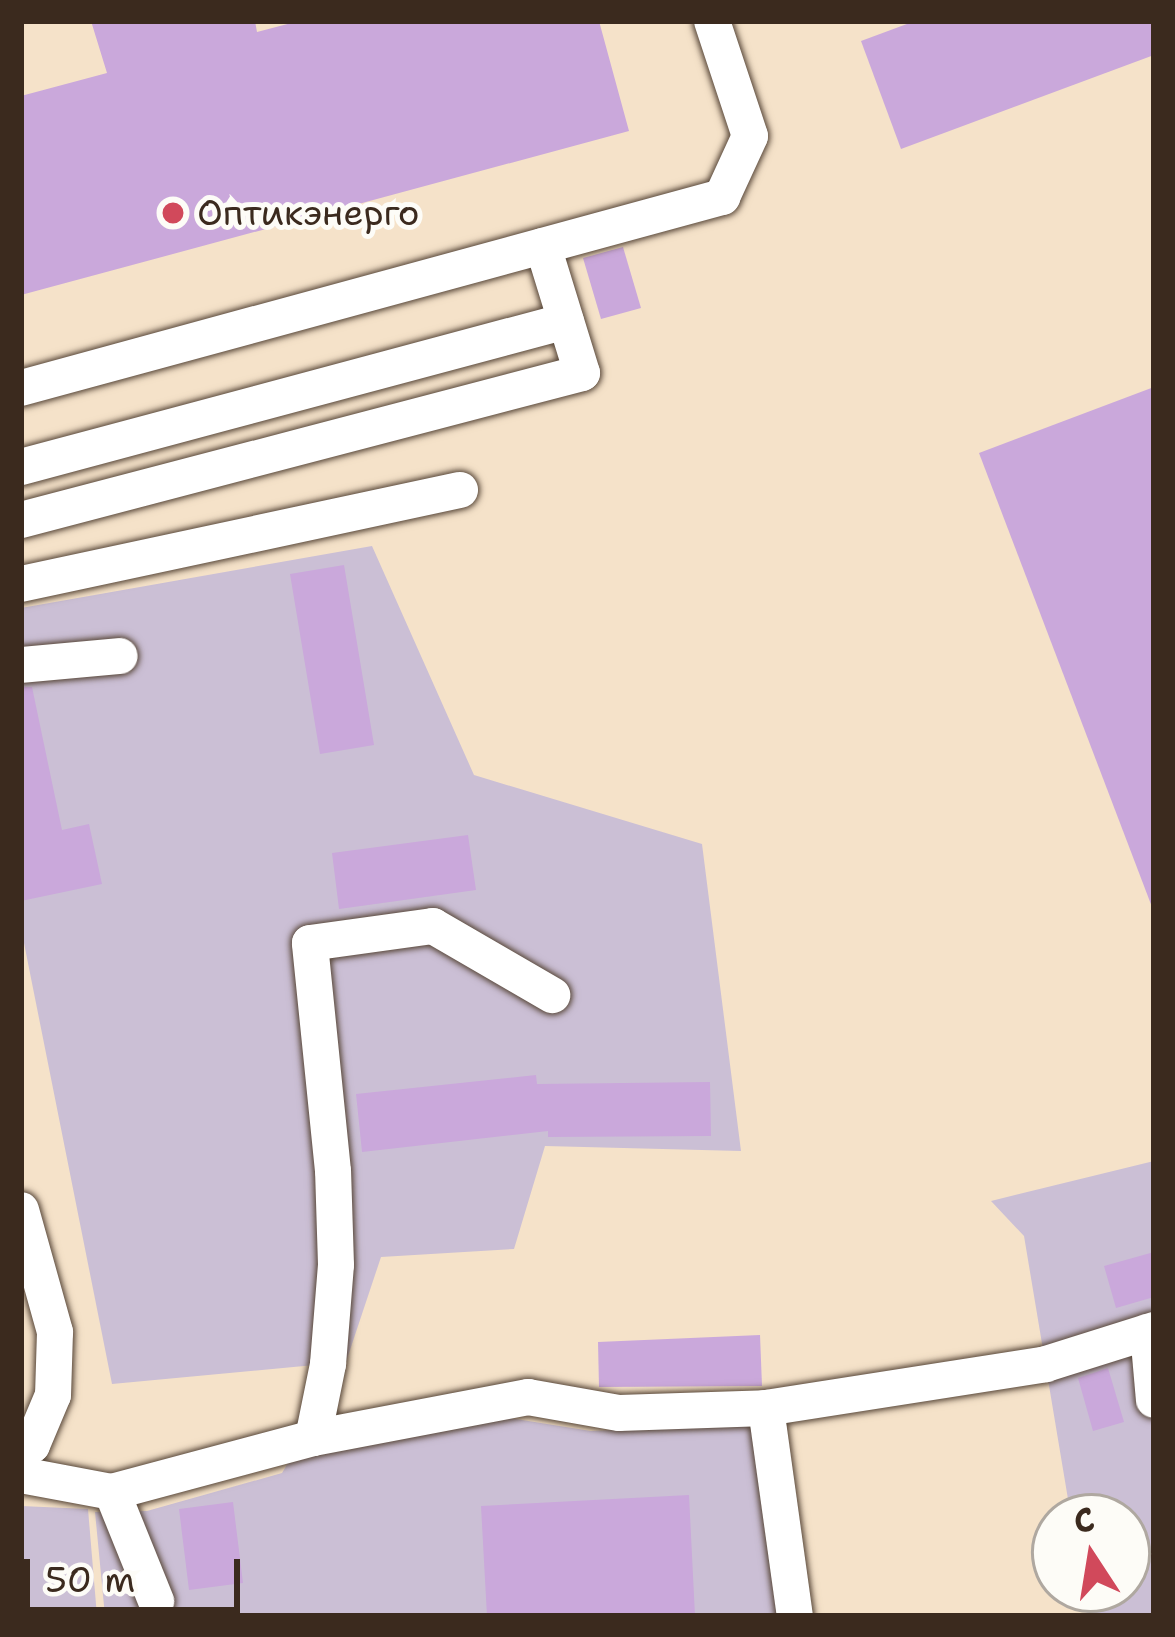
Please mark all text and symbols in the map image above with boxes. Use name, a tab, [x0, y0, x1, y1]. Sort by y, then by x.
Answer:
place label: Оптикэнерго	[197, 191, 420, 235]
marker: Оптикэнерго	[160, 200, 186, 226]
north arrow	[1031, 1493, 1151, 1613]
text: С	[1069, 1496, 1099, 1544]
scale bar	[30, 1535, 246, 1609]
text: 50 m	[45, 1555, 135, 1604]

